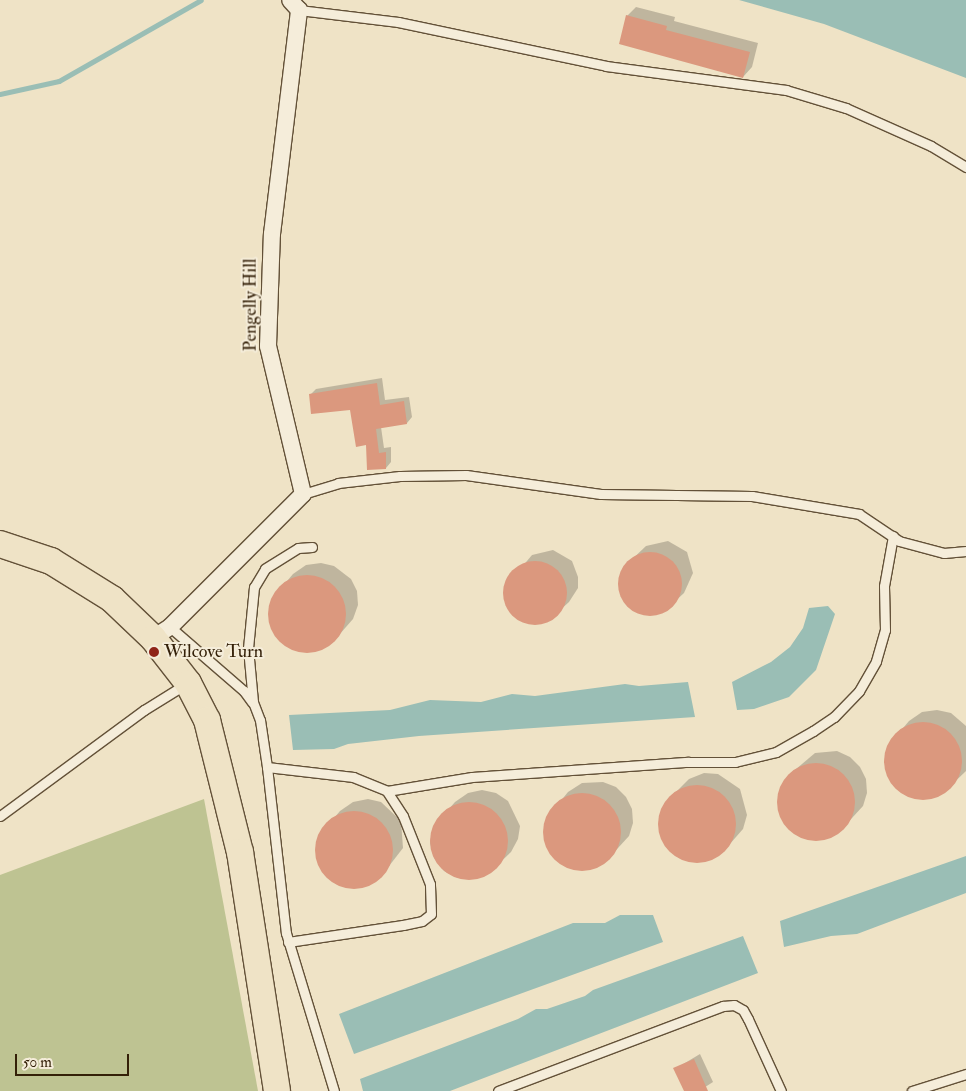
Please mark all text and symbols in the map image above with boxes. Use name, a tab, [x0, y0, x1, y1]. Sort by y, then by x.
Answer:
street label: Pengelly Hill	[240, 259, 262, 351]
place label: Wilcove Turn	[164, 641, 263, 663]
marker: Wilcove Turn	[148, 646, 160, 658]
scale bar	[18, 1044, 131, 1076]
text: 50 m	[23, 1053, 52, 1072]

